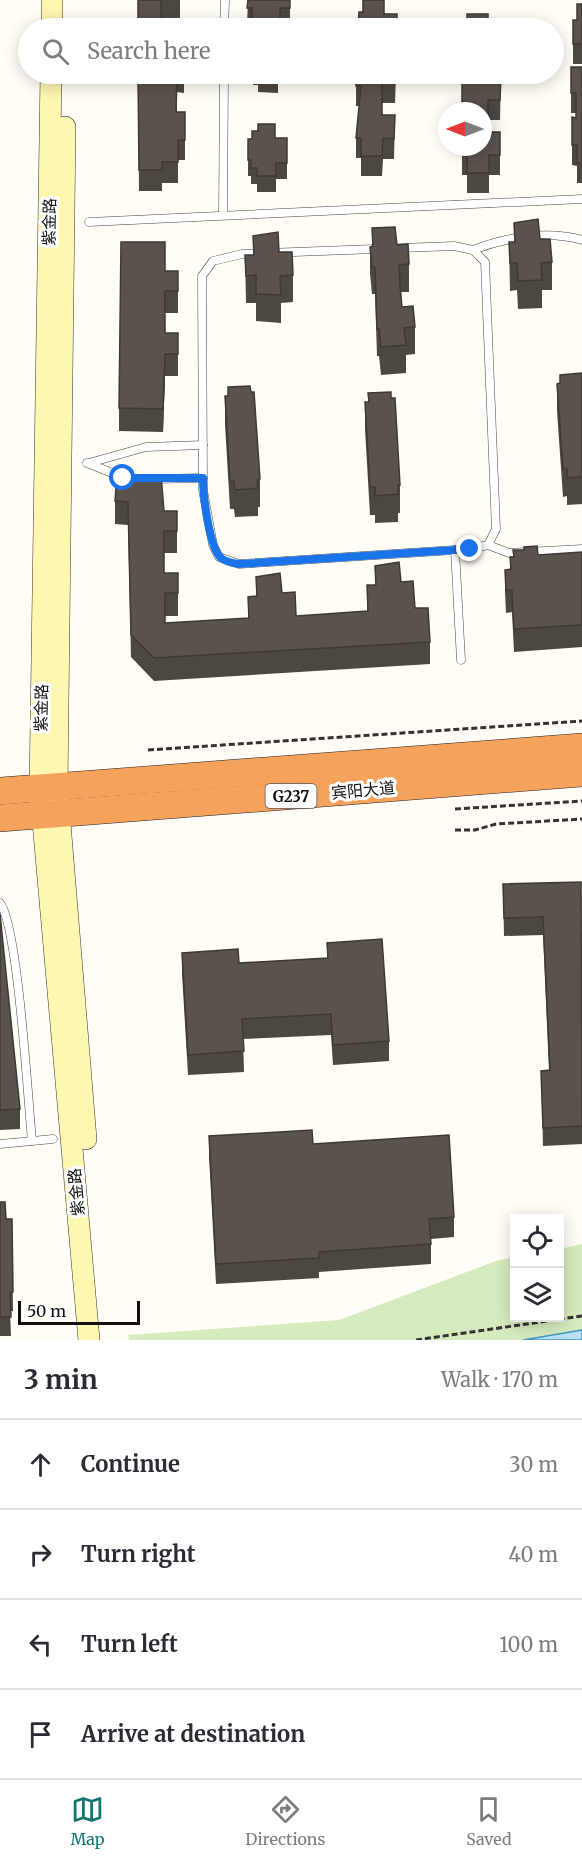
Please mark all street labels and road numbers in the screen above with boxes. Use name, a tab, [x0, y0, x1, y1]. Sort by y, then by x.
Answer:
street label: 紫金路	[39, 198, 59, 246]
street label: 紫金路	[31, 684, 51, 732]
street label: 宾阳大道	[330, 777, 396, 803]
road number: G237	[266, 784, 316, 808]
street label: 紫金路	[64, 1167, 88, 1217]

